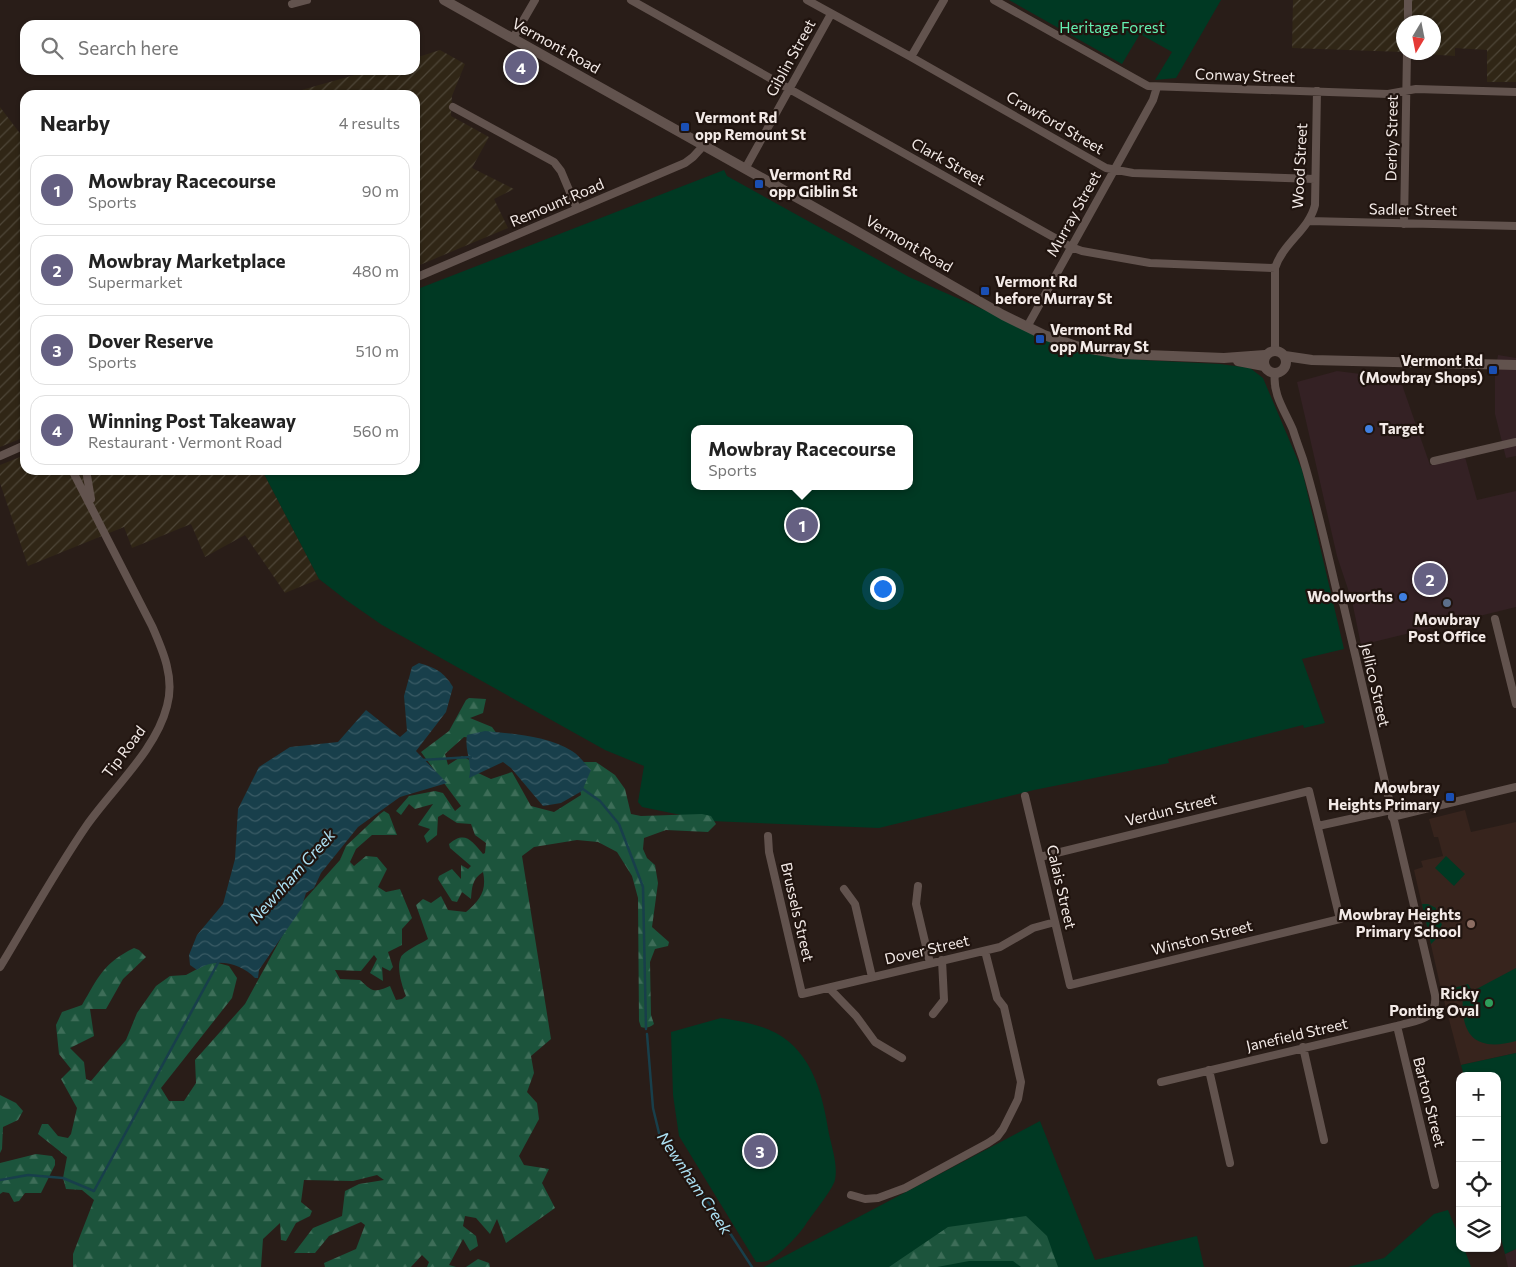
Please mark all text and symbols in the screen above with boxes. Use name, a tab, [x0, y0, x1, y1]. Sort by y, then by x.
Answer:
street label: Vermont Road	[509, 14, 604, 77]
north arrow	[1396, 15, 1441, 60]
street label: Giblin Street	[762, 16, 819, 99]
park label: Heritage Forest	[1059, 18, 1165, 36]
search box	[20, 20, 420, 75]
icon: search	[38, 34, 66, 62]
text: Search here	[78, 36, 178, 59]
pin: 4	[505, 48, 537, 86]
street label: Conway Street	[1195, 64, 1295, 86]
street label: Crawford Street	[1003, 87, 1108, 157]
street label: Derby Street	[1381, 94, 1401, 181]
place label: Vermont Rd opp Remount St	[695, 108, 806, 143]
text: Nearby	[40, 110, 110, 135]
text: 4 results	[339, 113, 400, 132]
marker: Vermont Rd opp Remount St	[679, 121, 691, 133]
street label: Wood Street	[1288, 122, 1310, 209]
street label: Clark Street	[909, 134, 988, 189]
place label: Vermont Rd opp Giblin St	[769, 165, 858, 200]
street label: Murray Street	[1042, 167, 1104, 260]
text: Mowbray Racecourse	[88, 169, 276, 192]
street label: Remount Road	[507, 174, 606, 230]
marker: Vermont Rd opp Giblin St	[753, 178, 765, 190]
text: 1	[53, 181, 61, 200]
text: 90 m	[362, 181, 399, 200]
text: Sports	[88, 192, 137, 211]
street label: Sadler Street	[1369, 199, 1457, 219]
street label: Vermont Road	[863, 211, 956, 275]
text: Mowbray Marketplace	[88, 249, 286, 272]
text: 2	[52, 261, 62, 280]
text: 480 m	[352, 261, 399, 280]
text: Supermarket	[88, 272, 183, 291]
place label: Vermont Rd before Murray St	[995, 272, 1112, 307]
marker: Vermont Rd before Murray St	[979, 285, 991, 297]
place label: Vermont Rd opp Murray St	[1050, 320, 1149, 355]
text: Dover Reserve	[88, 329, 213, 352]
marker: Vermont Rd opp Murray St	[1034, 333, 1046, 345]
text: 3	[52, 341, 62, 360]
text: 510 m	[356, 341, 399, 360]
place label: Vermont Rd (Mowbray Shops)	[1359, 351, 1483, 386]
text: Sports	[88, 352, 137, 371]
marker: Vermont Rd (Mowbray Shops)	[1487, 364, 1499, 376]
text: Winning Post Takeaway	[88, 409, 296, 432]
place label: Target	[1379, 419, 1424, 437]
text: 4	[52, 421, 62, 440]
text: 560 m	[353, 421, 399, 440]
marker: Target	[1363, 423, 1375, 435]
popup	[691, 425, 913, 490]
text: Restaurant · Vermont Road	[88, 432, 282, 451]
text: Mowbray Racecourse	[708, 437, 896, 460]
text: Sports	[708, 460, 757, 479]
pin: 1	[786, 506, 818, 544]
pin: 2	[1414, 560, 1446, 598]
your location	[870, 576, 896, 602]
place label: Woolworths	[1307, 587, 1393, 605]
marker: Woolworths	[1397, 591, 1409, 603]
marker: Mowbray Post Office	[1441, 597, 1453, 609]
place label: Mowbray Post Office	[1408, 610, 1486, 645]
street label: Jellico Street	[1358, 641, 1394, 728]
street label: Tip Road	[98, 722, 149, 781]
place label: Mowbray Heights Primary	[1328, 778, 1441, 813]
street label: Verdun Street	[1123, 789, 1218, 829]
marker: Mowbray Heights Primary	[1444, 791, 1456, 803]
water label: Newnham Creek	[245, 825, 339, 926]
street label: Calais Street	[1044, 843, 1080, 931]
street label: Brussels Street	[778, 860, 818, 963]
place label: Mowbray Heights Primary School	[1338, 905, 1461, 940]
street label: Winston Street	[1149, 916, 1254, 958]
marker: Mowbray Heights Primary School	[1465, 918, 1477, 930]
street label: Dover Street	[883, 931, 971, 968]
place label: Ricky Ponting Oval	[1389, 984, 1480, 1019]
marker: Ricky Ponting Oval	[1483, 997, 1495, 1009]
street label: Janefield Street	[1244, 1014, 1349, 1054]
street label: Barton Street	[1410, 1055, 1450, 1149]
map controls	[1456, 1072, 1501, 1252]
button: +	[1456, 1072, 1501, 1117]
button: −	[1456, 1117, 1501, 1162]
water label: Newnham Creek	[654, 1128, 737, 1238]
pin: 3	[744, 1132, 776, 1170]
button: locate	[1456, 1162, 1501, 1207]
button: layers	[1456, 1207, 1501, 1252]

